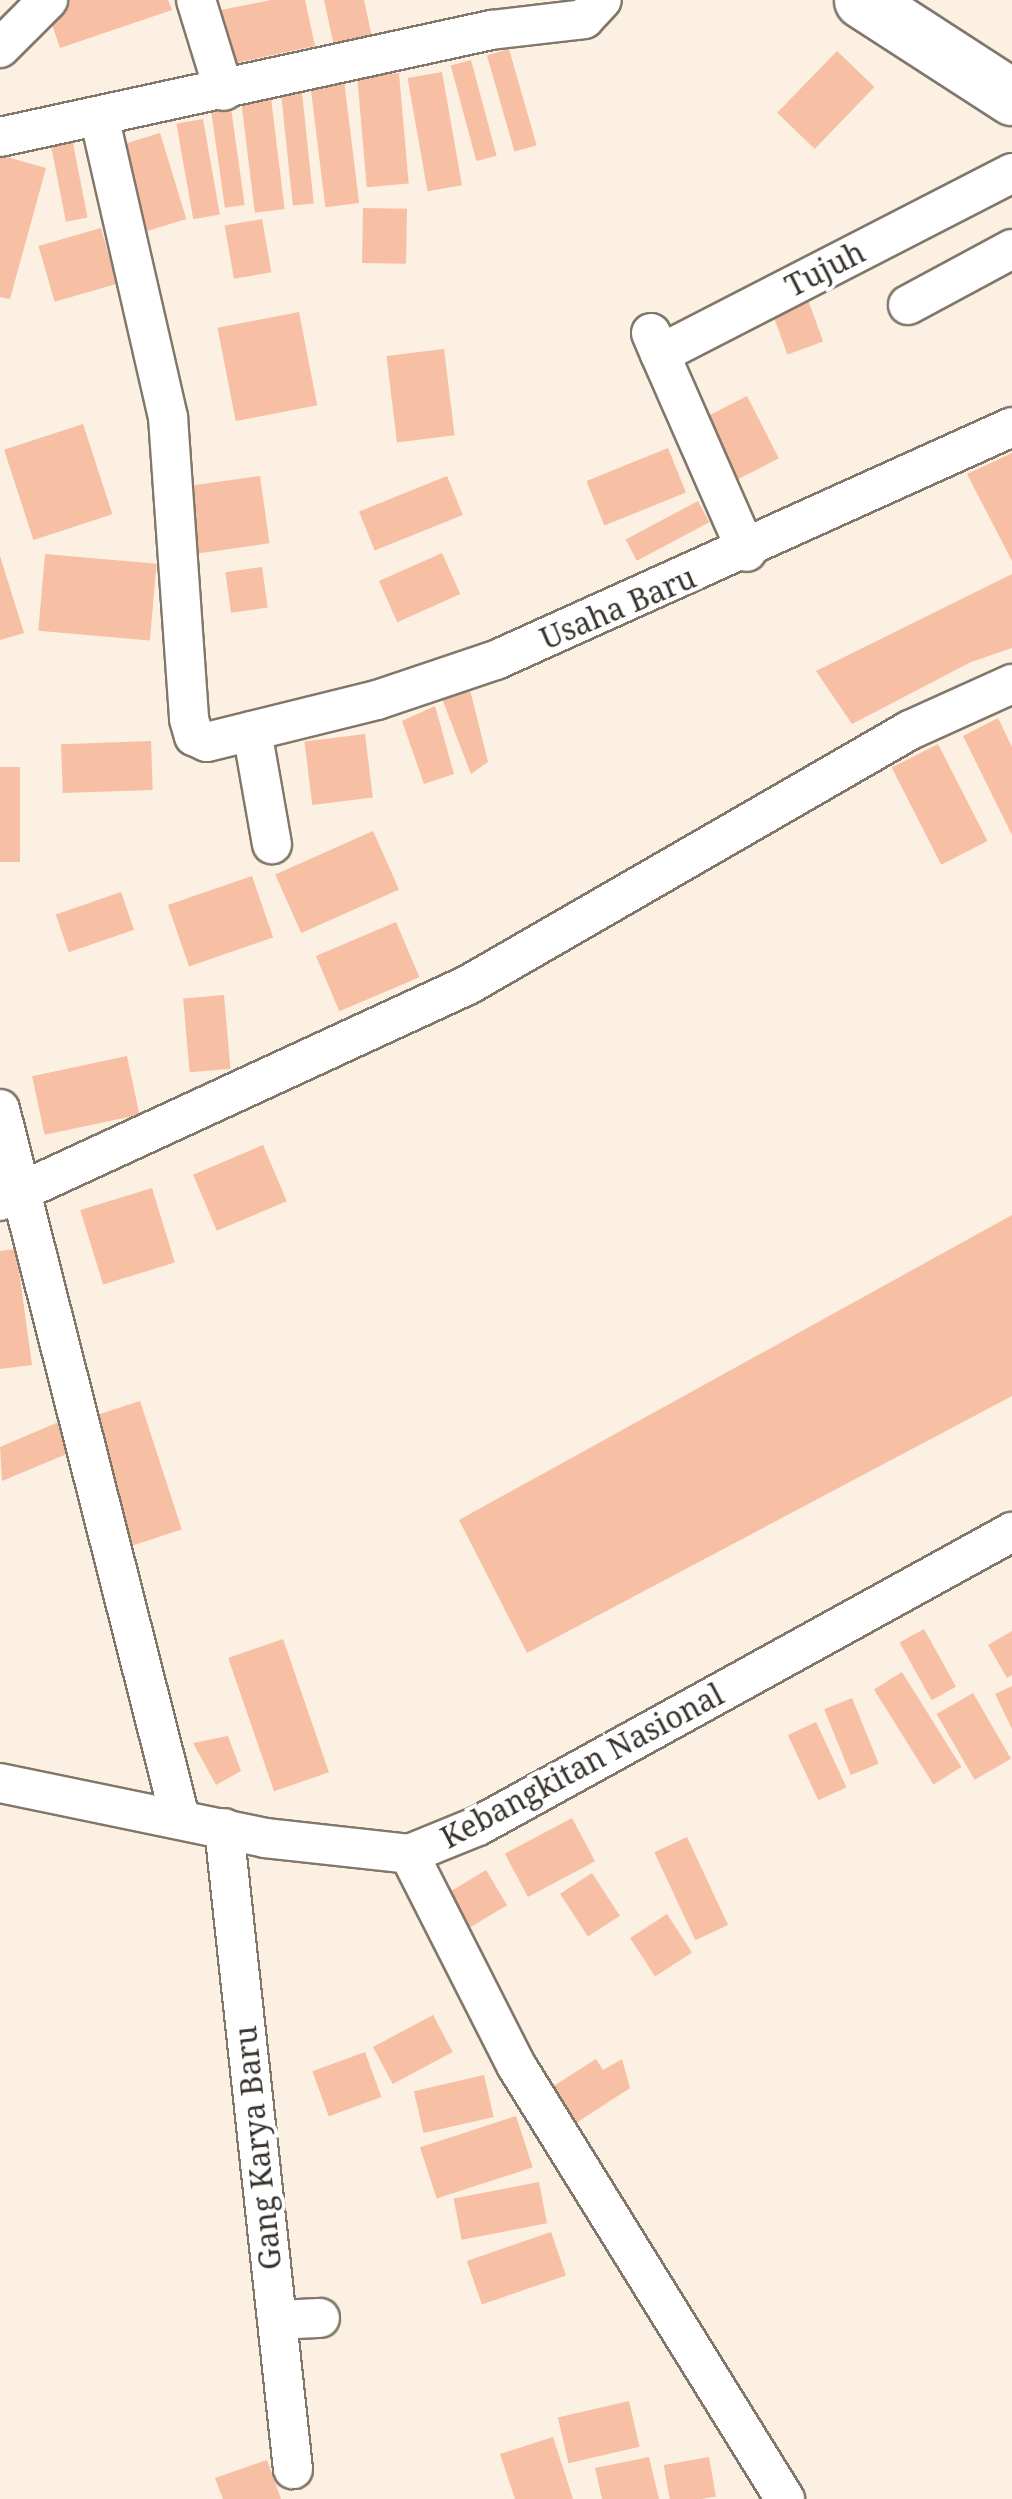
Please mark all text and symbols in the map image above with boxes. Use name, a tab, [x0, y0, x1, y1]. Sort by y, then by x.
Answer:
street label: Tujuh	[779, 234, 871, 304]
street label: Usaha Baru	[535, 559, 701, 657]
street label: Kebangkitan Nasional	[435, 1676, 729, 1856]
street label: Gang Karya Baru	[227, 2024, 289, 2272]

